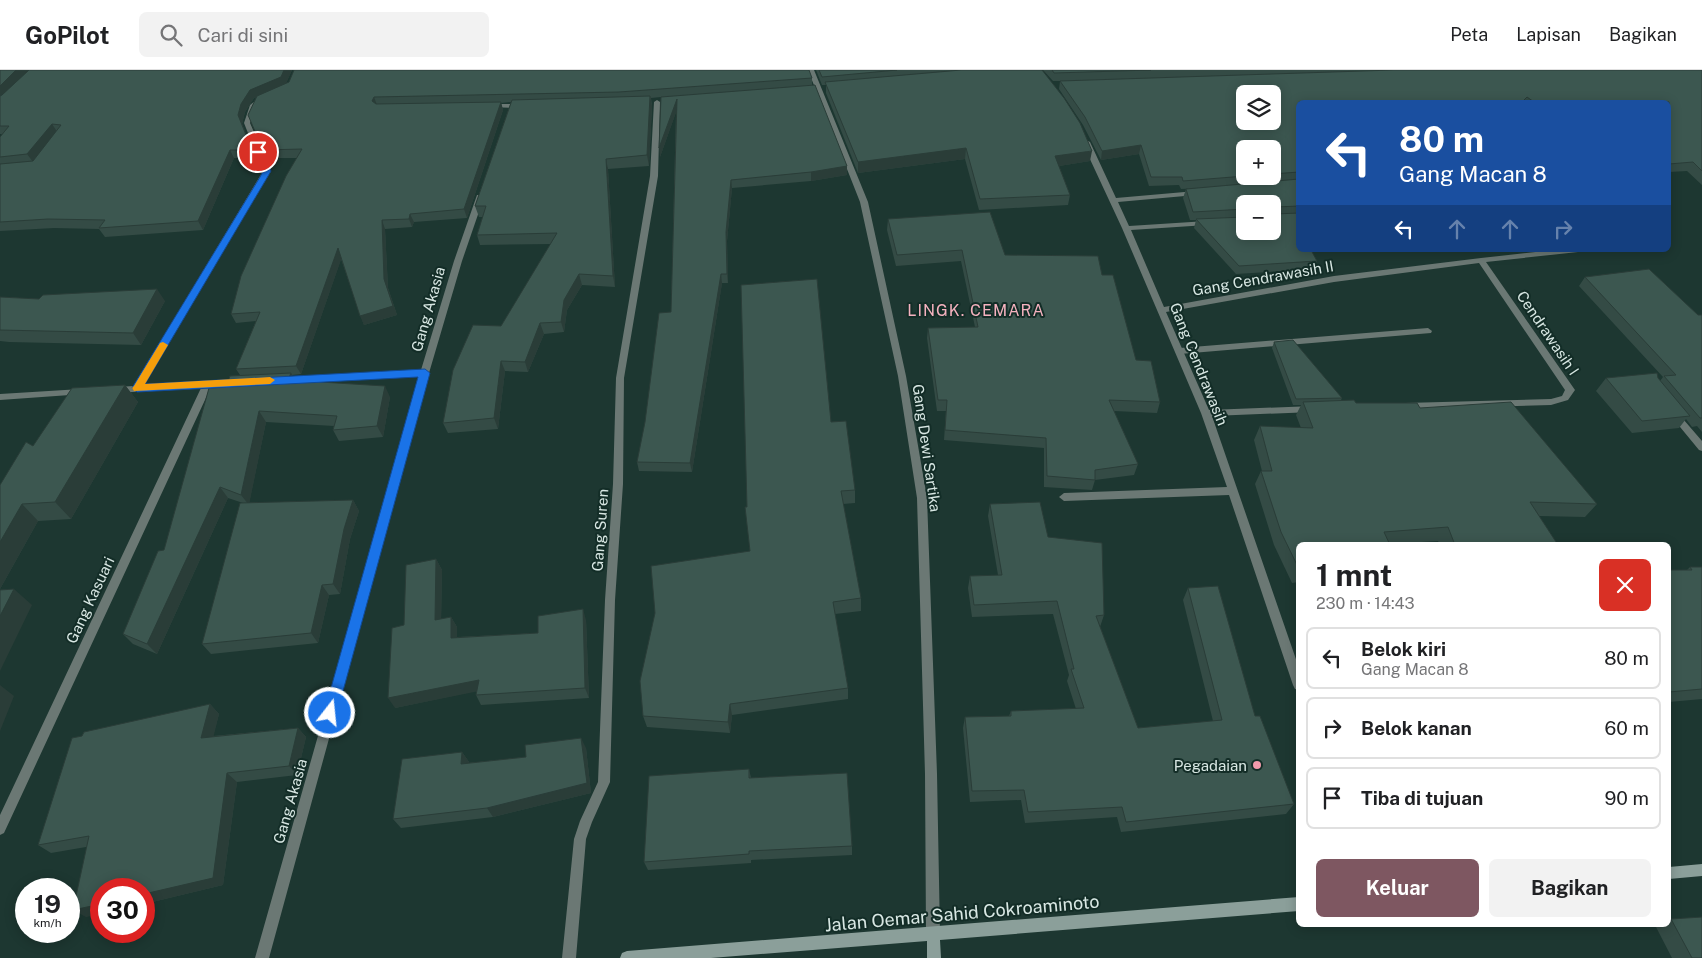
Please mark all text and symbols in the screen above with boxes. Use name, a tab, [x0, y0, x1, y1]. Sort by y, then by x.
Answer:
search box	[139, 12, 489, 57]
text: GoPilot	[25, 21, 109, 49]
icon: search	[157, 21, 185, 49]
text: Cari di sini	[197, 24, 288, 46]
text: Peta	[1450, 24, 1488, 45]
text: Lapisan	[1516, 24, 1581, 45]
text: Bagikan	[1609, 24, 1677, 45]
map controls	[1236, 85, 1281, 240]
button: layers	[1236, 85, 1281, 130]
text: 80 m	[1399, 119, 1484, 160]
icon: left	[1316, 120, 1381, 185]
pin	[237, 131, 279, 173]
icon: arrive	[244, 138, 272, 166]
button: +	[1236, 140, 1281, 185]
text: Gang Macan 8	[1399, 161, 1547, 187]
button: −	[1236, 195, 1281, 240]
icon: left	[1390, 215, 1418, 243]
icon: ahead	[1443, 215, 1471, 243]
icon: ahead	[1496, 215, 1524, 243]
icon: right	[1549, 215, 1577, 243]
street label: Gang Cendrawasih II	[1191, 257, 1335, 299]
street label: Gang Akasia	[408, 265, 448, 353]
street label: Cendrawasih I	[1514, 288, 1582, 378]
street label: Gang Cendrawasih	[1167, 300, 1231, 428]
district label: LINGK. CEMARA	[907, 301, 1045, 320]
street label: Gang Dewi Sartika	[910, 383, 944, 513]
street label: Gang Suren	[589, 488, 611, 572]
street label: Gang Kasuari	[63, 554, 117, 646]
text: 1 mnt	[1316, 557, 1392, 593]
button: close	[1599, 559, 1651, 611]
text: 230 m · 14:43	[1316, 594, 1415, 613]
text: Belok kiri	[1361, 638, 1446, 660]
icon: left	[1318, 644, 1346, 672]
text: 80 m	[1604, 647, 1649, 669]
text: Gang Macan 8	[1361, 660, 1469, 679]
position arrow	[303, 686, 355, 738]
icon: right	[1318, 714, 1346, 742]
text: Belok kanan	[1361, 717, 1472, 739]
text: 60 m	[1605, 717, 1649, 739]
street label: Gang Akasia	[270, 757, 310, 845]
place label: Pegadaian	[1174, 757, 1247, 774]
marker: Pegadaian	[1251, 759, 1263, 771]
icon: arrive	[1318, 784, 1346, 812]
text: Tiba di tujuan	[1361, 787, 1483, 809]
text: 90 m	[1605, 787, 1649, 809]
button: Keluar	[1316, 859, 1479, 917]
button: Bagikan	[1489, 859, 1651, 917]
speed limit sign: 30	[90, 878, 155, 943]
text: 19	[34, 889, 61, 919]
street label: Jalan Oemar Sahid Cokroaminoto	[824, 891, 1100, 935]
text: km/h	[33, 916, 62, 930]

